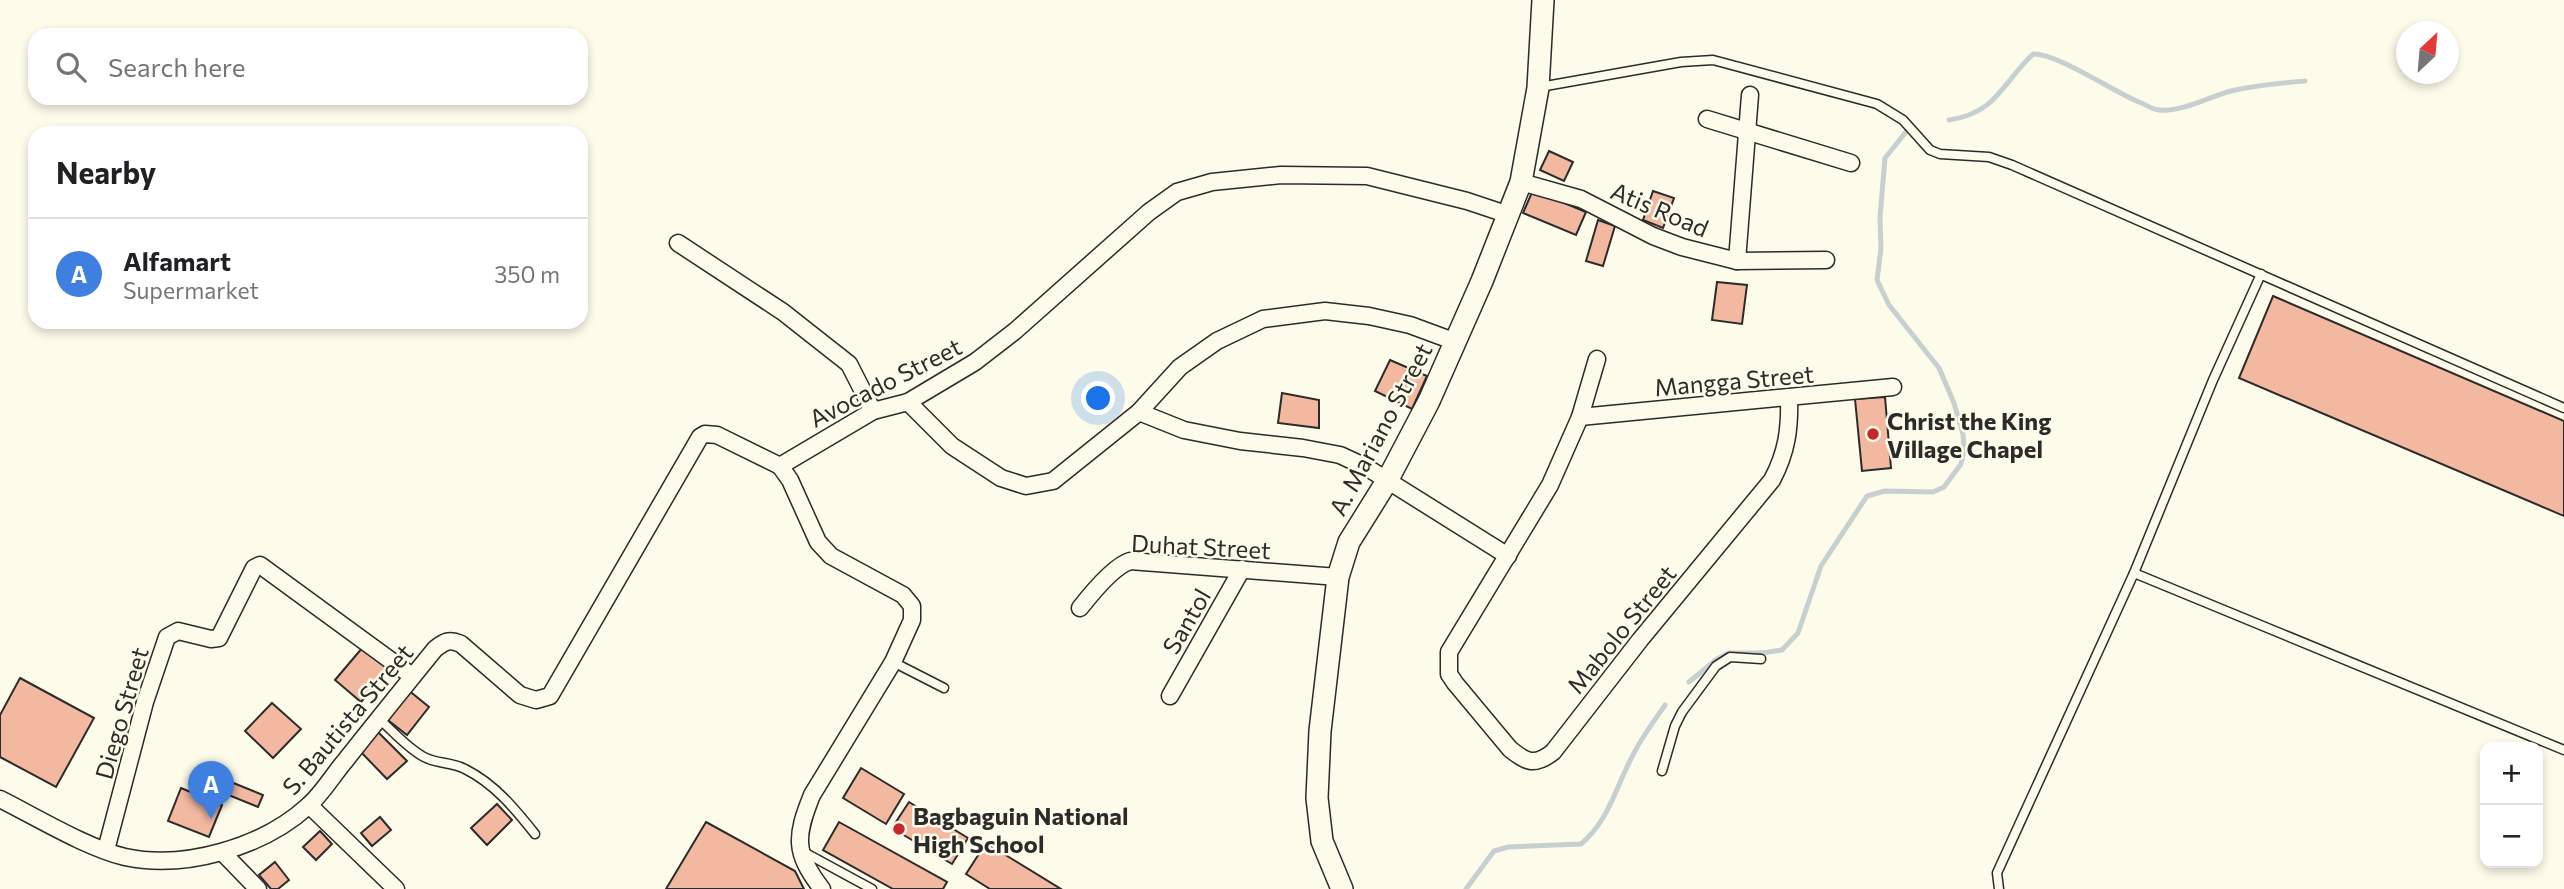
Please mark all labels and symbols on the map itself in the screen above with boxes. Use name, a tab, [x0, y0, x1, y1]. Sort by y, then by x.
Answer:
north arrow	[2396, 21, 2459, 84]
street label: Atis Road	[1607, 175, 1713, 243]
street label: Avocado Street	[804, 331, 966, 433]
street label: A. Mariano Street	[1322, 338, 1438, 520]
street label: Mangga Street	[1653, 359, 1815, 401]
your location	[1081, 381, 1115, 415]
place label: Christ the King Village Chapel	[1887, 406, 2051, 463]
marker: Christ the King Village Chapel	[1865, 426, 1881, 442]
street label: Duhat Street	[1131, 528, 1272, 564]
street label: Mabolo Street	[1560, 559, 1682, 699]
street label: Santol	[1156, 583, 1216, 659]
street label: S. Bautista Street	[276, 638, 418, 800]
street label: Diego Street	[88, 643, 154, 782]
pin: A	[188, 761, 234, 819]
place label: Bagbaguin National High School	[913, 801, 1129, 858]
marker: Bagbaguin National High School	[891, 821, 907, 837]

